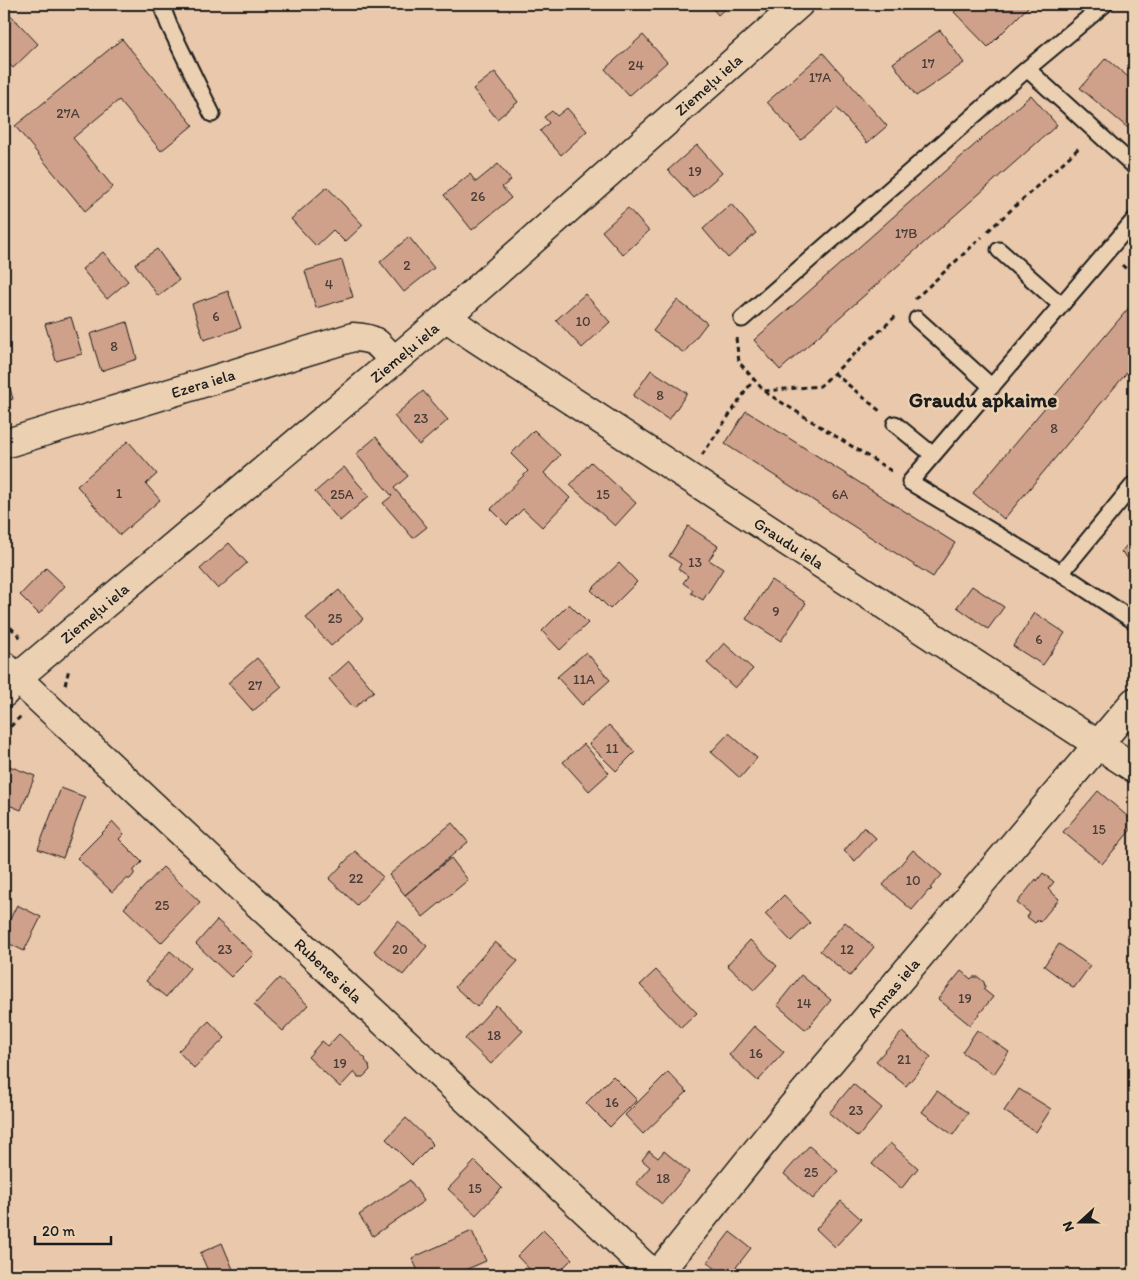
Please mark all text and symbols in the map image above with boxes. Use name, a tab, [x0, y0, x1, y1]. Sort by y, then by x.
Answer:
street label: Ziemeļu iela	[671, 49, 746, 119]
house number: 17	[921, 55, 935, 72]
house number: 24	[628, 57, 644, 74]
house number: 17A	[809, 69, 831, 86]
house number: 27A	[56, 105, 80, 122]
house number: 19	[688, 163, 702, 180]
house number: 26	[471, 188, 485, 205]
house number: 17B	[895, 225, 917, 242]
house number: 2	[403, 257, 411, 274]
house number: 4	[325, 276, 334, 293]
house number: 6	[212, 308, 220, 325]
house number: 10	[575, 313, 591, 330]
street label: Ziemeļu iela	[366, 317, 443, 386]
house number: 8	[110, 338, 118, 355]
street label: Ezera iela	[169, 364, 237, 402]
house number: 8	[656, 387, 664, 404]
district label: Graudu apkaime	[909, 387, 1057, 413]
house number: 23	[414, 410, 429, 427]
house number: 8	[1050, 420, 1058, 437]
house number: 1	[116, 485, 123, 502]
house number: 25A	[330, 486, 354, 503]
house number: 15	[596, 486, 610, 503]
house number: 6A	[832, 486, 848, 503]
street label: Graudu iela	[751, 513, 829, 573]
house number: 13	[688, 554, 702, 571]
street label: Ziemeļu iela	[56, 578, 133, 647]
house number: 9	[772, 603, 780, 620]
house number: 25	[328, 610, 342, 627]
house number: 6	[1035, 631, 1043, 648]
house number: 11A	[573, 671, 595, 688]
house number: 27	[248, 677, 262, 694]
house number: 11	[606, 740, 619, 757]
house number: 15	[1092, 821, 1106, 838]
house number: 22	[349, 870, 364, 887]
house number: 10	[905, 872, 921, 889]
house number: 25	[155, 897, 169, 914]
street label: Rubenes iela	[291, 934, 367, 1007]
house number: 23	[218, 941, 233, 958]
house number: 20	[392, 941, 408, 958]
house number: 12	[840, 941, 855, 958]
street label: Annas iela	[863, 953, 924, 1021]
house number: 19	[958, 990, 972, 1007]
house number: 14	[797, 995, 812, 1012]
house number: 18	[487, 1027, 501, 1044]
house number: 16	[749, 1045, 763, 1062]
house number: 21	[897, 1051, 911, 1068]
house number: 19	[333, 1055, 347, 1072]
house number: 16	[605, 1094, 619, 1111]
house number: 23	[849, 1102, 864, 1119]
house number: 25	[804, 1164, 818, 1181]
house number: 18	[656, 1170, 670, 1187]
house number: 15	[468, 1180, 482, 1197]
north arrow	[1056, 1196, 1106, 1246]
scale bar	[35, 1214, 111, 1246]
text: N	[1059, 1219, 1078, 1234]
text: 20 m	[42, 1222, 76, 1240]

